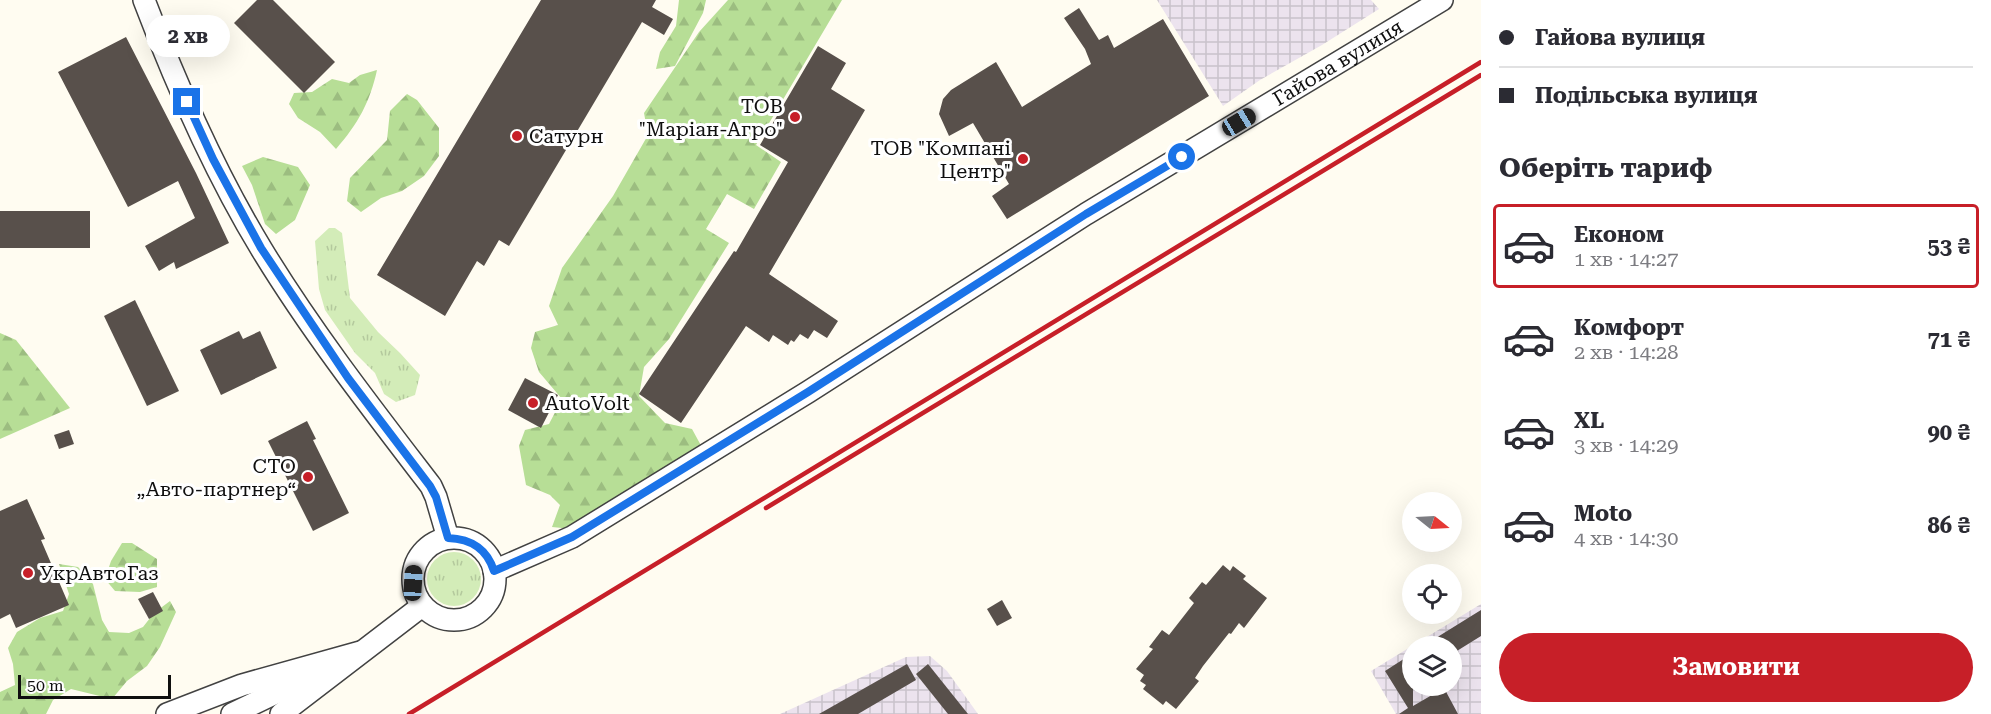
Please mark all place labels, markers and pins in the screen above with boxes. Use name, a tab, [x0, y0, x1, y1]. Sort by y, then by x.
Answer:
place label: ТОВ "Маріан-Агро"	[638, 94, 783, 141]
marker: ТОВ "Маріан-Агро"	[788, 110, 802, 124]
place label: Сатурн	[529, 124, 603, 148]
marker: Сатурн	[510, 129, 524, 143]
place label: ТОВ "Компані Центр"	[870, 136, 1011, 183]
marker: ТОВ "Компані Центр"	[1016, 152, 1030, 166]
place label: AutoVolt	[545, 391, 630, 415]
marker: AutoVolt	[526, 396, 540, 410]
place label: СТО „Авто-партнер“	[137, 454, 297, 501]
marker: СТО „Авто-партнер“	[301, 470, 315, 484]
place label: УкрАвтоГаз	[40, 561, 159, 585]
marker: УкрАвтоГаз	[21, 566, 35, 580]

